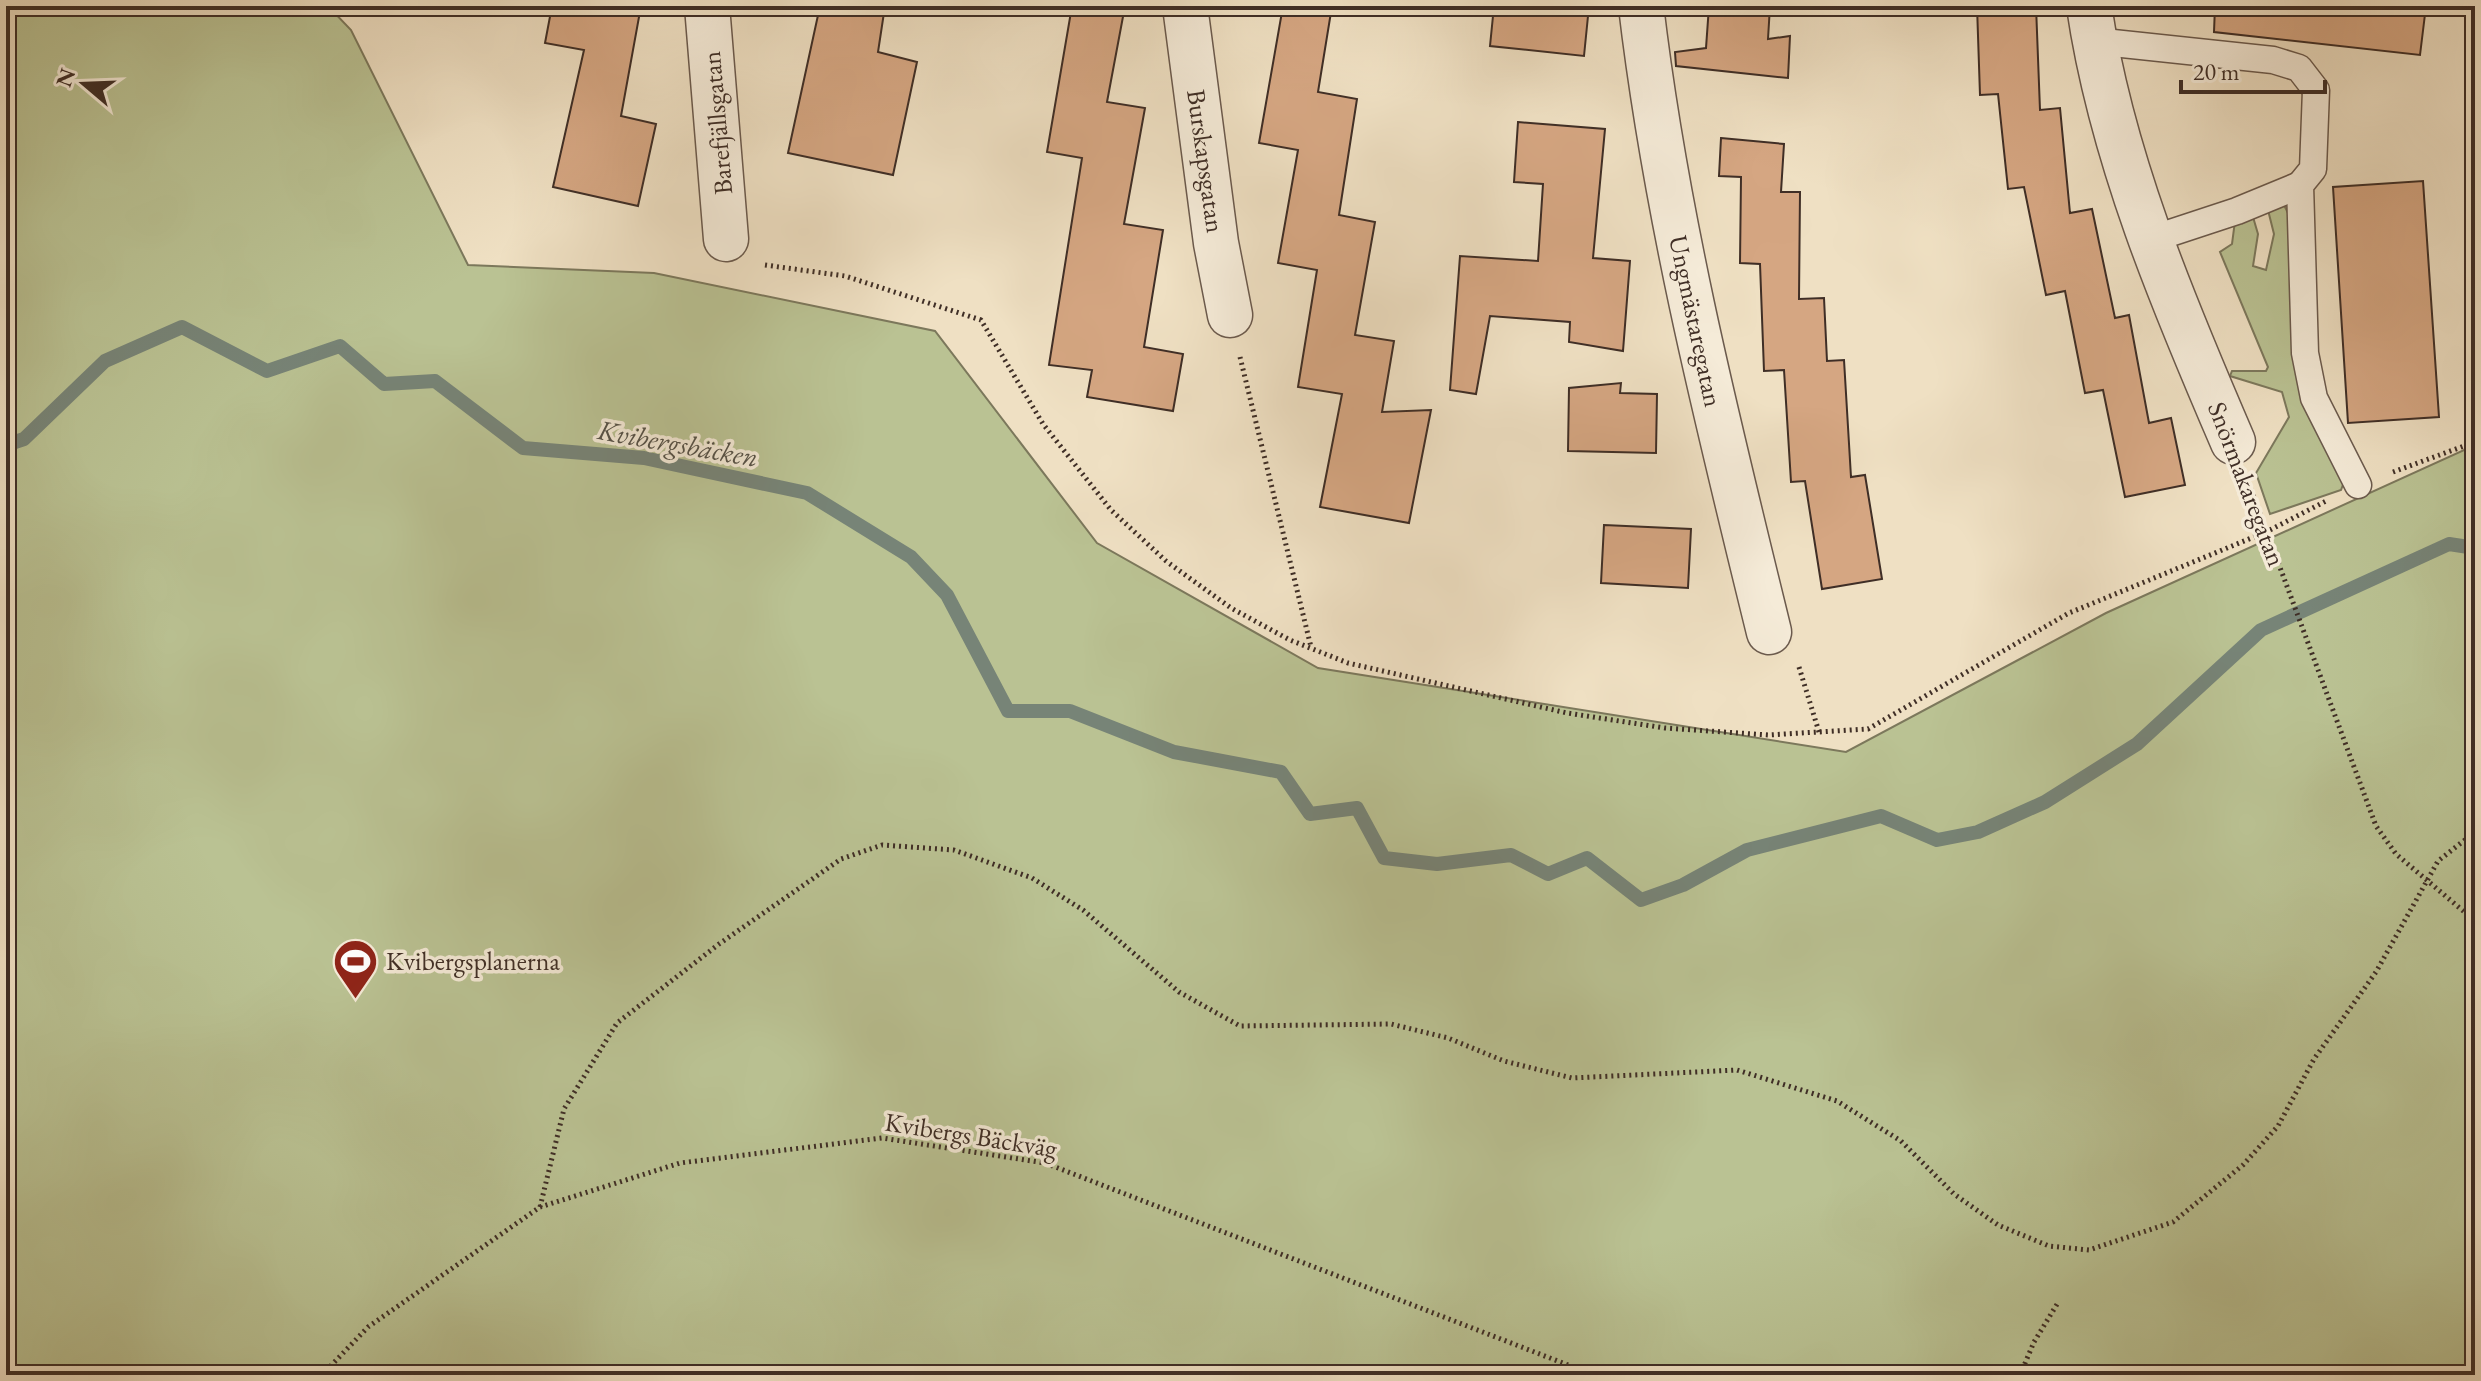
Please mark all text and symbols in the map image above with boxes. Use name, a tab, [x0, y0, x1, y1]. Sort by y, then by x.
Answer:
north arrow	[44, 44, 124, 124]
scale bar	[2181, 44, 2325, 94]
street label: Barefjällsgatan	[694, 50, 740, 196]
text: 20 m	[2193, 56, 2240, 87]
text: N	[49, 64, 82, 91]
street label: Burskapsgatan	[1179, 87, 1233, 235]
street label: Ungmästaregatan	[1661, 232, 1731, 410]
street label: Snörmakaregatan	[2200, 397, 2294, 571]
water label: Kvibergsbäcken	[594, 411, 761, 475]
sports icon: Kvibergsplanerna	[331, 937, 379, 1000]
place label: Kvibergsplanerna	[386, 944, 560, 978]
street label: Kvibergs Bäckväg	[883, 1105, 1060, 1165]

